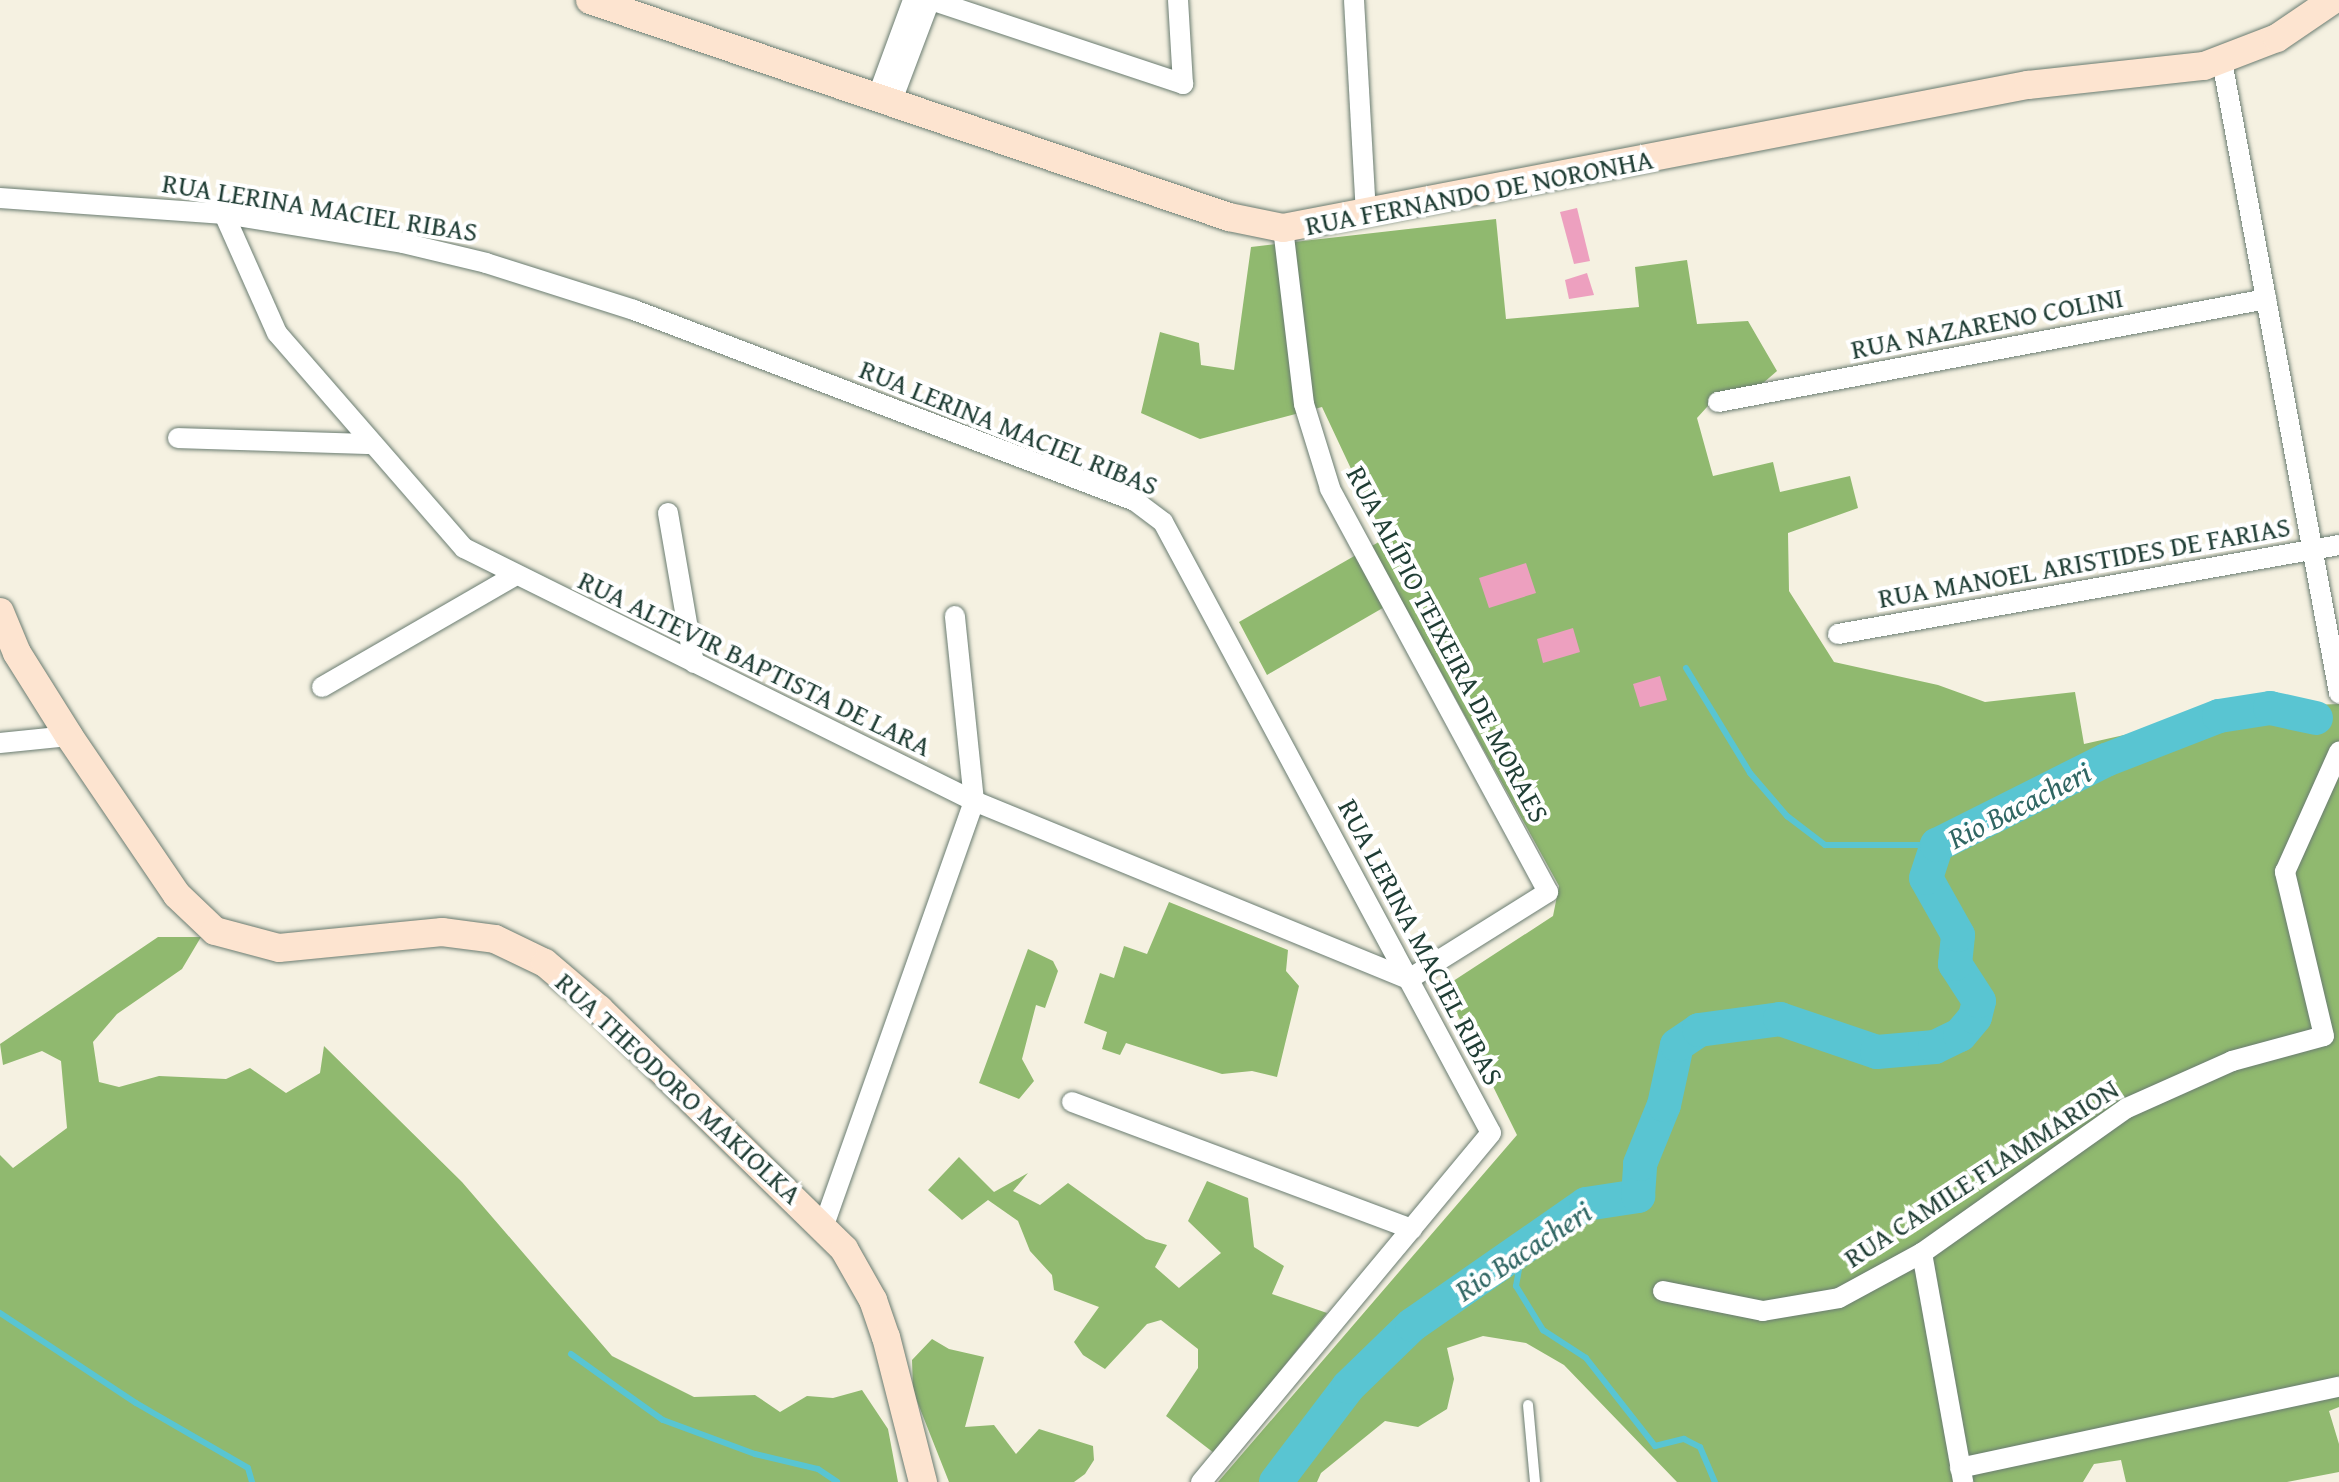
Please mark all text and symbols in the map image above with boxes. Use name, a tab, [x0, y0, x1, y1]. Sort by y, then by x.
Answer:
street label: RUA FERNANDO DE NORONHA	[1302, 142, 1656, 242]
street label: RUA LERINA MACIEL RIBAS	[160, 165, 480, 249]
street label: RUA NAZARENO COLINI	[1848, 280, 2126, 366]
street label: RUA LERINA MACIEL RIBAS	[855, 352, 1163, 502]
street label: RUA ALÍPIO TEIXEIRA DE MORAES	[1340, 460, 1556, 828]
street label: RUA MANOEL ARISTIDES DE FARIAS	[1875, 509, 2293, 615]
street label: RUA ALTEVIR BAPTISTA DE LARA	[573, 563, 937, 763]
water label: Rio Bacacheri	[1942, 754, 2096, 856]
street label: RUA LERINA MACIEL RIBAS	[1331, 793, 1511, 1091]
street label: RUA THEODORO MAKIOLKA	[549, 965, 809, 1211]
street label: RUA CAMILE FLAMMARION	[1837, 1072, 2125, 1274]
water label: Rio Bacacheri	[1448, 1194, 1598, 1308]

